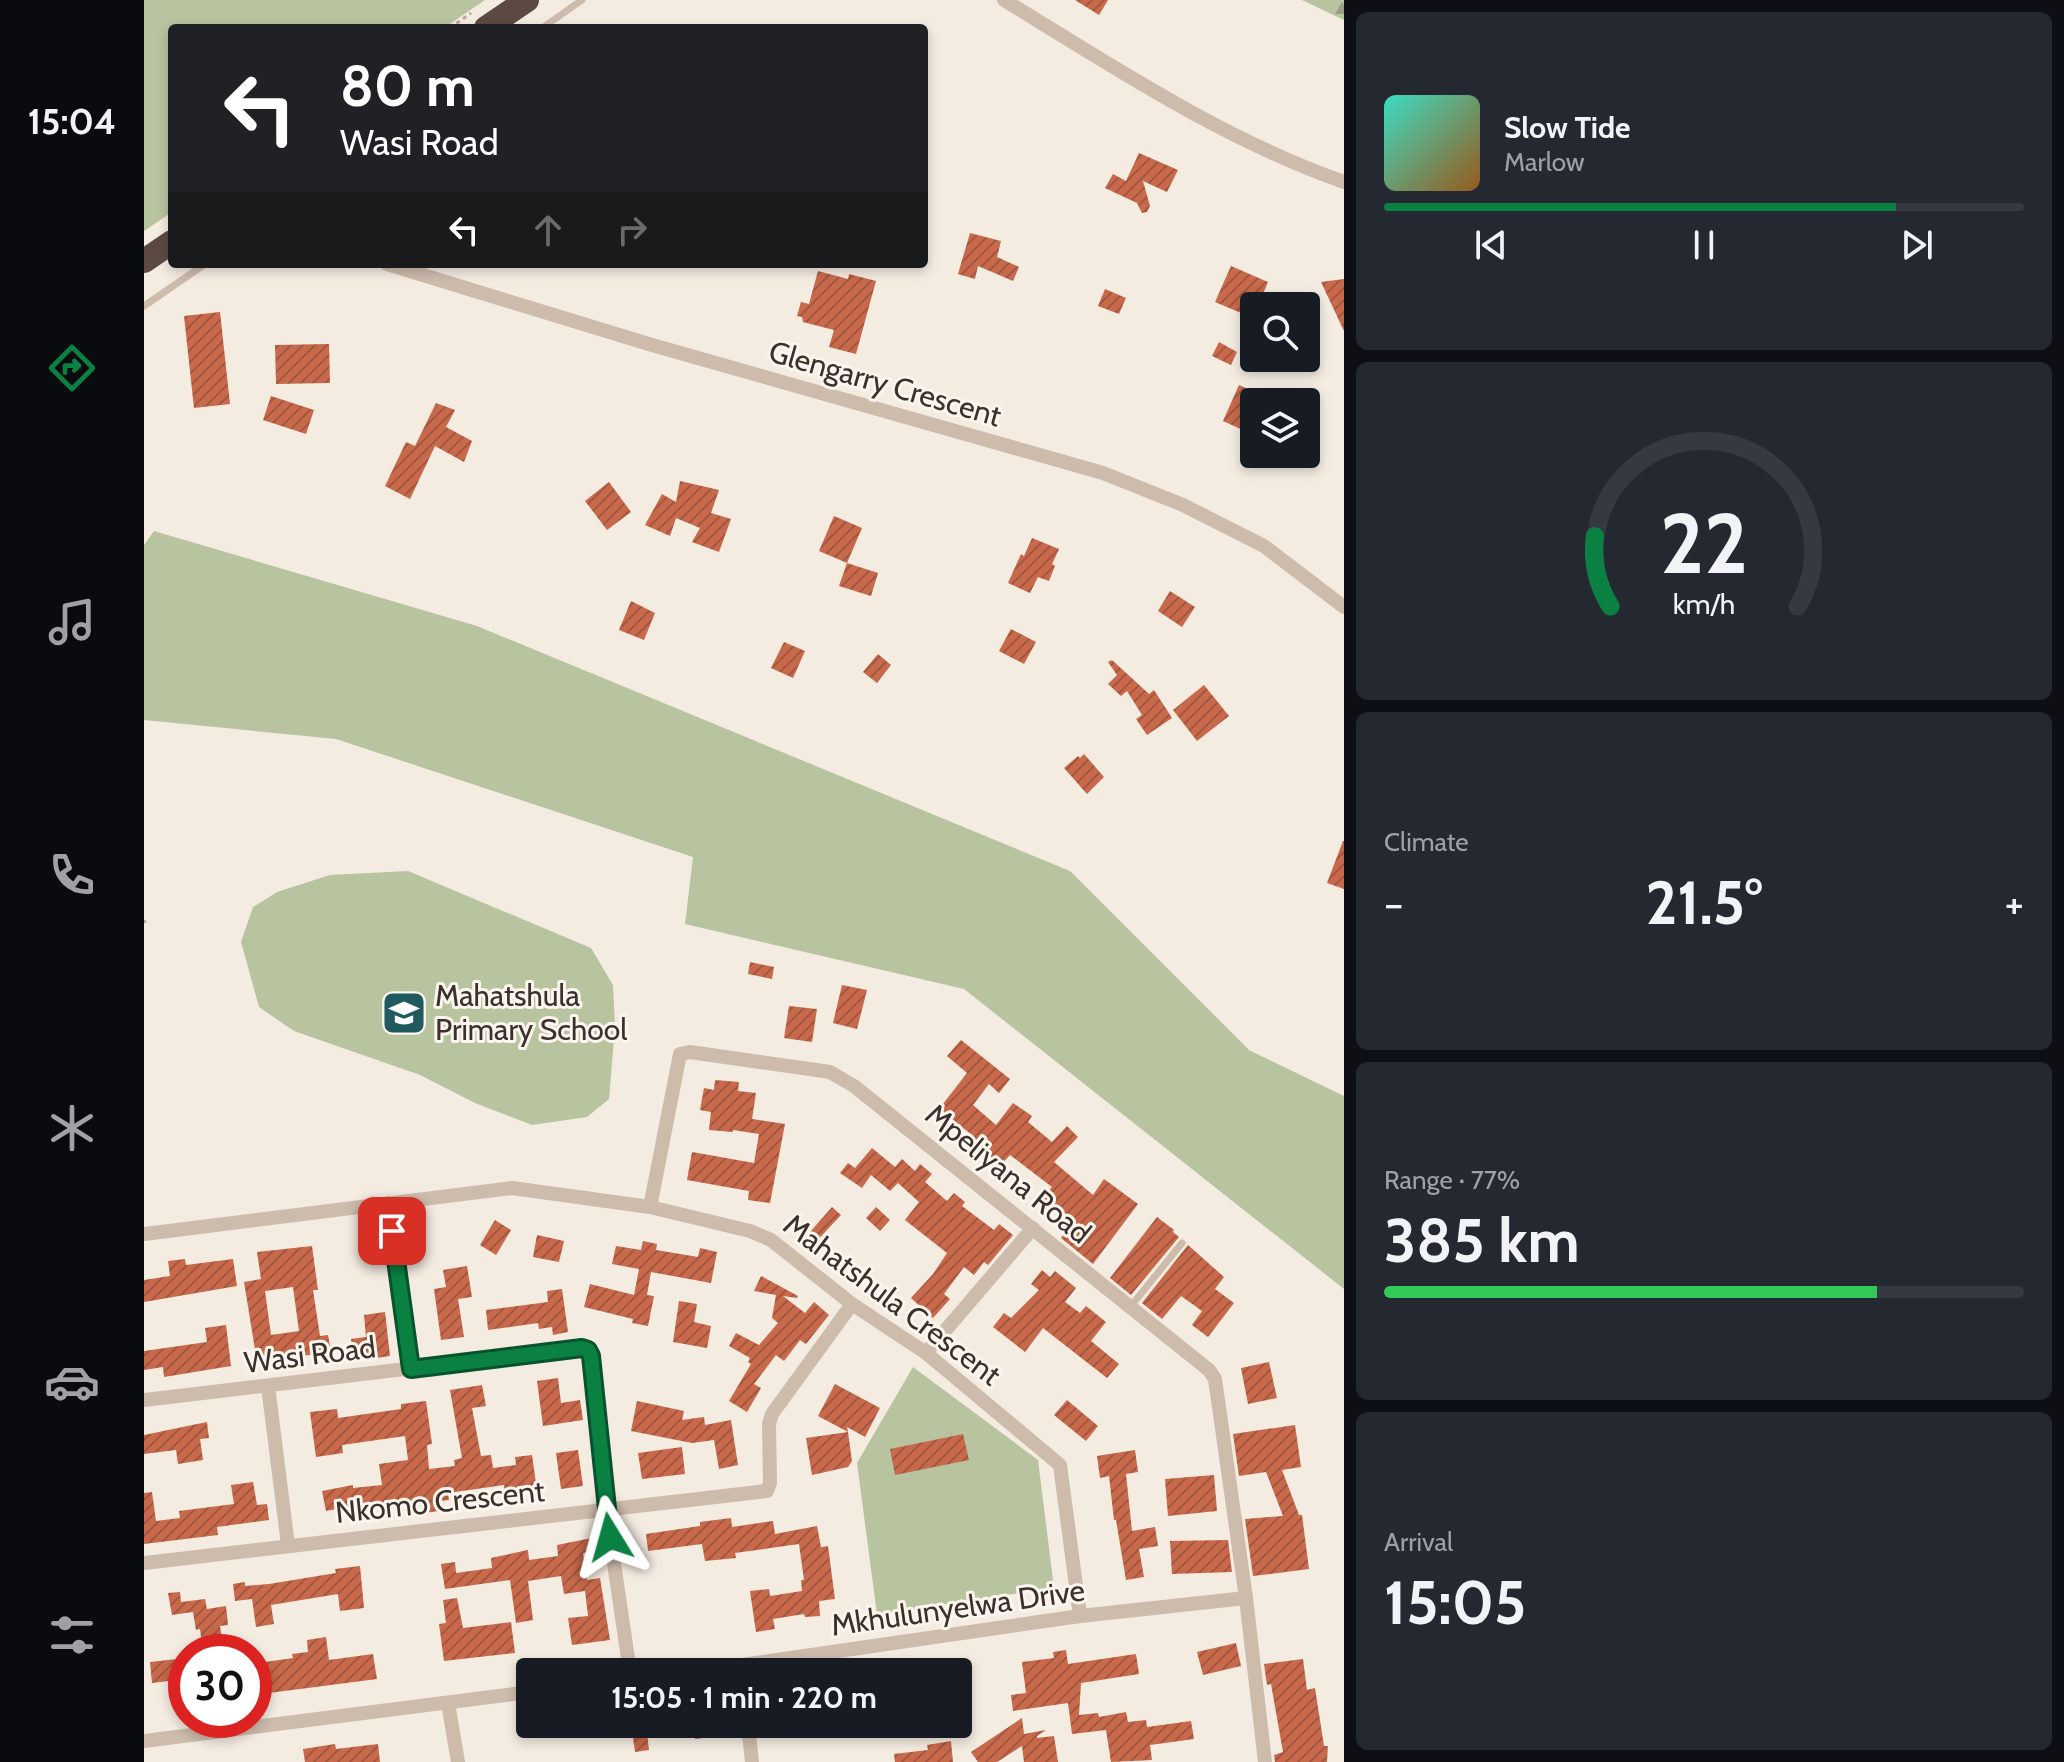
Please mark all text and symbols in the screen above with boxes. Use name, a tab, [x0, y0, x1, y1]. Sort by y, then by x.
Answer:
text: 80 m	[340, 52, 475, 120]
icon: left	[208, 56, 312, 160]
text: 15:04	[28, 99, 116, 143]
text: Slow Tide	[1504, 109, 1631, 146]
text: Wasi Road	[340, 120, 499, 164]
text: Marlow	[1504, 146, 1585, 178]
icon: left	[442, 208, 486, 252]
icon: ahead	[526, 208, 570, 252]
icon: right	[610, 208, 654, 252]
icon: previous	[1469, 223, 1513, 267]
icon: pause	[1682, 223, 1726, 267]
icon: next	[1895, 223, 1939, 267]
map controls	[1240, 292, 1320, 468]
button: search	[1240, 292, 1320, 372]
street label: Glengarry Crescent	[765, 333, 1005, 434]
icon: directions	[44, 340, 100, 396]
button: layers	[1240, 388, 1320, 468]
text: 22	[1660, 493, 1748, 594]
text: km/h	[1673, 586, 1735, 621]
icon: music	[44, 594, 100, 650]
text: Climate	[1384, 826, 1469, 858]
icon: phone	[44, 847, 100, 903]
text: 21.5°	[1646, 866, 1762, 939]
text: −	[1384, 877, 1403, 930]
text: +	[2005, 877, 2024, 930]
place label: Mahatshula Primary School	[435, 977, 627, 1048]
school or university icon: Mahatshula Primary School	[380, 989, 428, 1037]
street label: Mpeliyana Road	[918, 1096, 1098, 1252]
icon: climate	[44, 1100, 100, 1156]
text: Range · 77%	[1384, 1164, 1520, 1196]
pin	[358, 1197, 426, 1265]
text: 385 km	[1384, 1204, 1580, 1277]
street label: Mahatshula Crescent	[776, 1206, 1008, 1393]
icon: arrive	[370, 1209, 414, 1253]
street label: Wasi Road	[242, 1328, 378, 1381]
icon: car	[44, 1354, 100, 1410]
street label: Nkomo Crescent	[333, 1472, 546, 1531]
position arrow	[568, 1495, 652, 1579]
text: Arrival	[1384, 1526, 1453, 1558]
text: 15:05	[1384, 1566, 1526, 1639]
street label: Mkhulunyelwa Drive	[829, 1571, 1087, 1644]
icon: filters	[44, 1607, 100, 1663]
speed limit sign: 30	[168, 1634, 272, 1738]
text: 15:05 · 1 min · 220 m	[611, 1679, 877, 1716]

